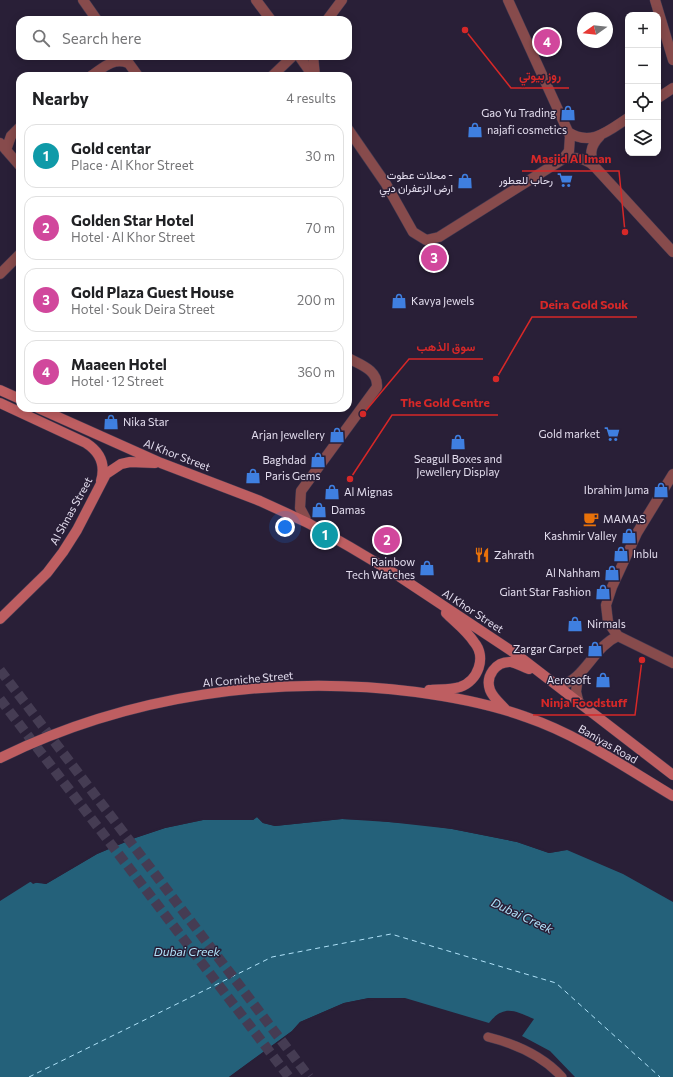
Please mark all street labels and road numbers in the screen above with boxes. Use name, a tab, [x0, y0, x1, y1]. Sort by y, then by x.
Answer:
street label: Al Khor Street	[142, 436, 213, 473]
street label: Al Shnas Street	[47, 474, 95, 547]
street label: Al Khor Street	[440, 586, 507, 635]
street label: Al Corniche Street	[202, 668, 294, 689]
street label: Baniyas Road	[576, 721, 640, 766]

